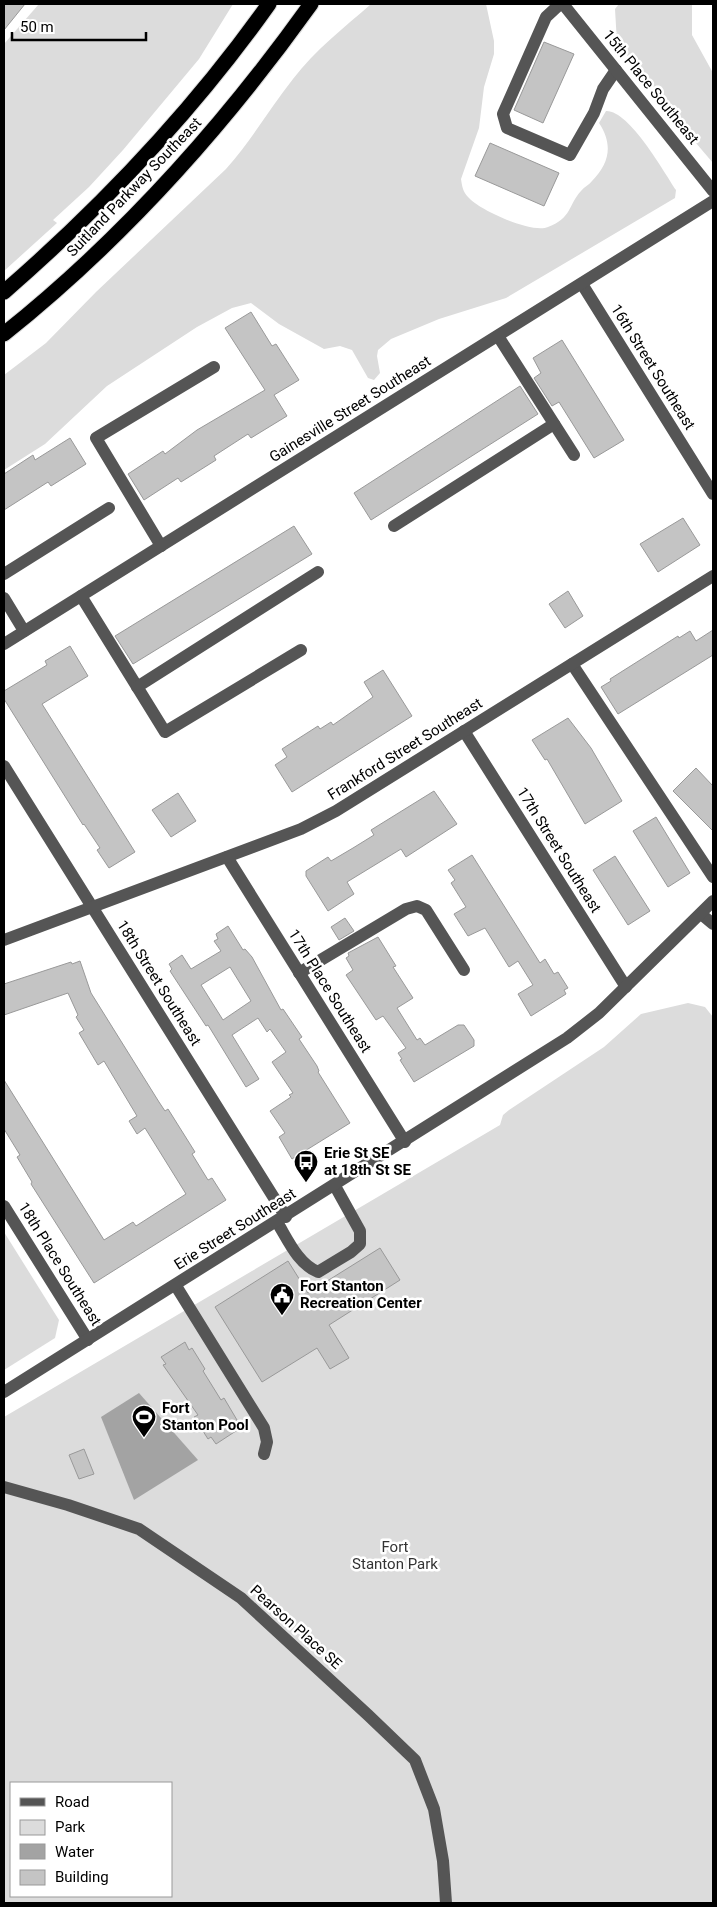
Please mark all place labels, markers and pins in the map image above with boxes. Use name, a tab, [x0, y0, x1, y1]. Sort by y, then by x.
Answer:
place label: Erie St SE at 18th St SE	[324, 1144, 412, 1179]
bus stop icon: Erie St SE at 18th St SE	[293, 1149, 319, 1183]
place label: Fort Stanton Recreation Center	[300, 1277, 422, 1312]
public building icon: Fort Stanton Recreation Center	[269, 1282, 295, 1316]
place label: Fort Stanton Pool	[162, 1399, 249, 1434]
sports icon: Fort Stanton Pool	[131, 1404, 157, 1438]

